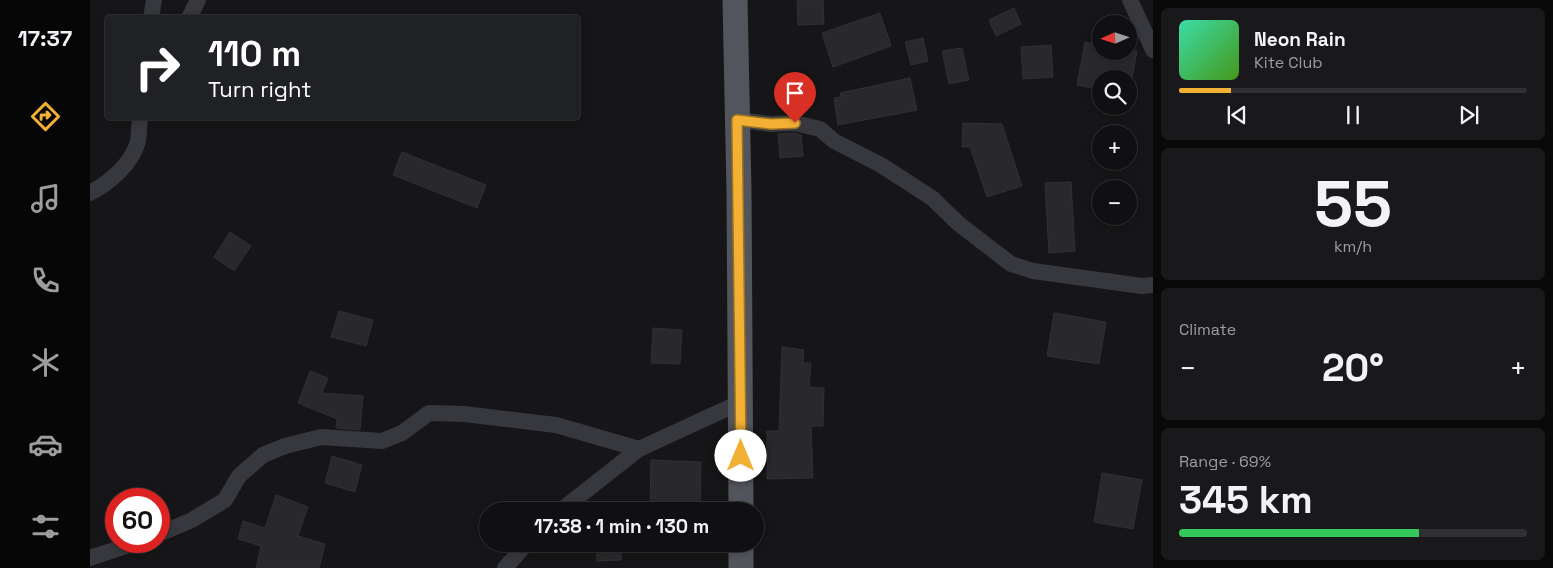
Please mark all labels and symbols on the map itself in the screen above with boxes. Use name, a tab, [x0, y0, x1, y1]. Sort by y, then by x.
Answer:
north arrow	[1092, 15, 1138, 60]
pin	[774, 72, 816, 123]
position arrow	[714, 429, 766, 481]
speed limit sign: 60	[105, 488, 170, 553]

